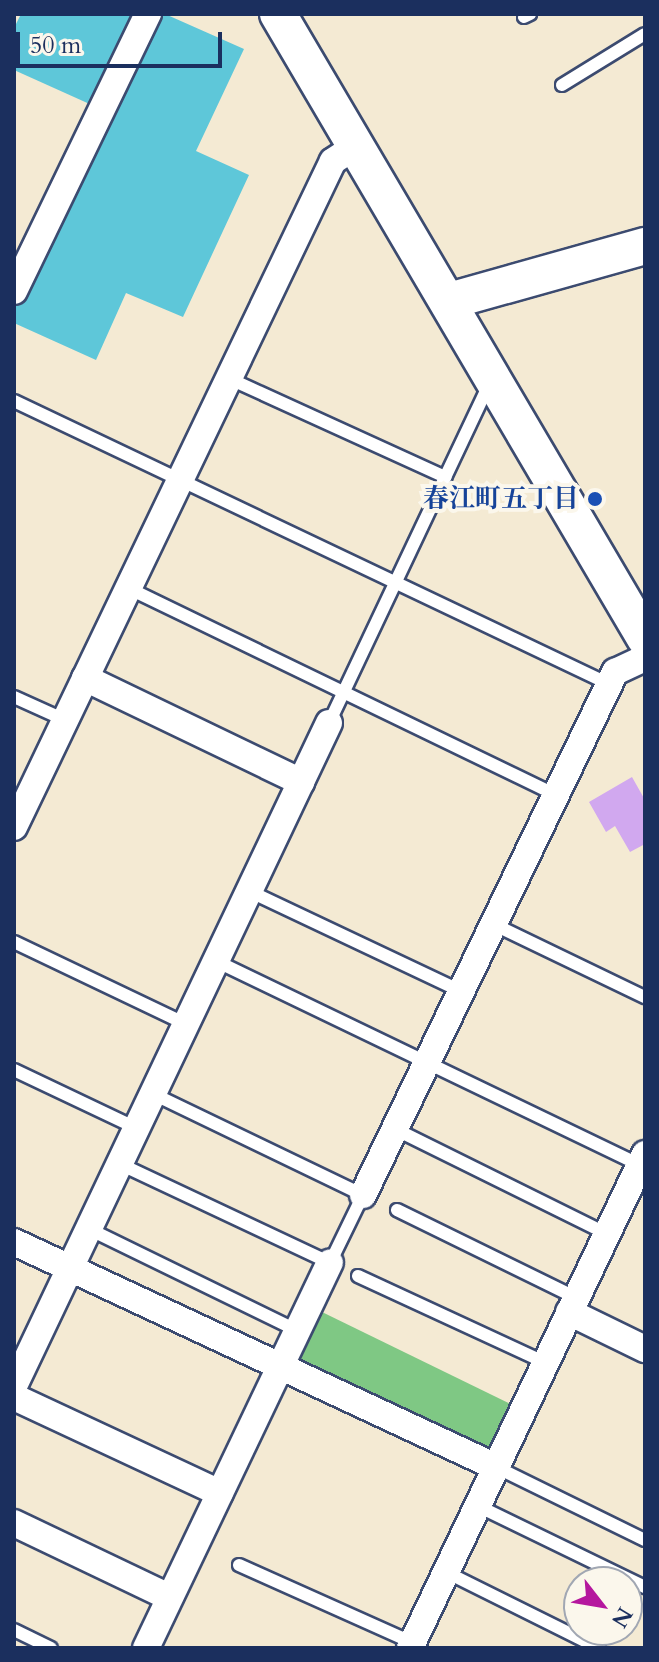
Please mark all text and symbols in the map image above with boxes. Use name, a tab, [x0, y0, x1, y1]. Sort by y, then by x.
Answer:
scale bar	[20, 16, 226, 66]
text: 50 m	[30, 29, 81, 62]
place label: 春江町五丁目	[423, 483, 579, 515]
marker: 春江町五丁目	[586, 490, 604, 508]
north arrow	[563, 1566, 643, 1646]
text: N	[604, 1601, 640, 1633]

